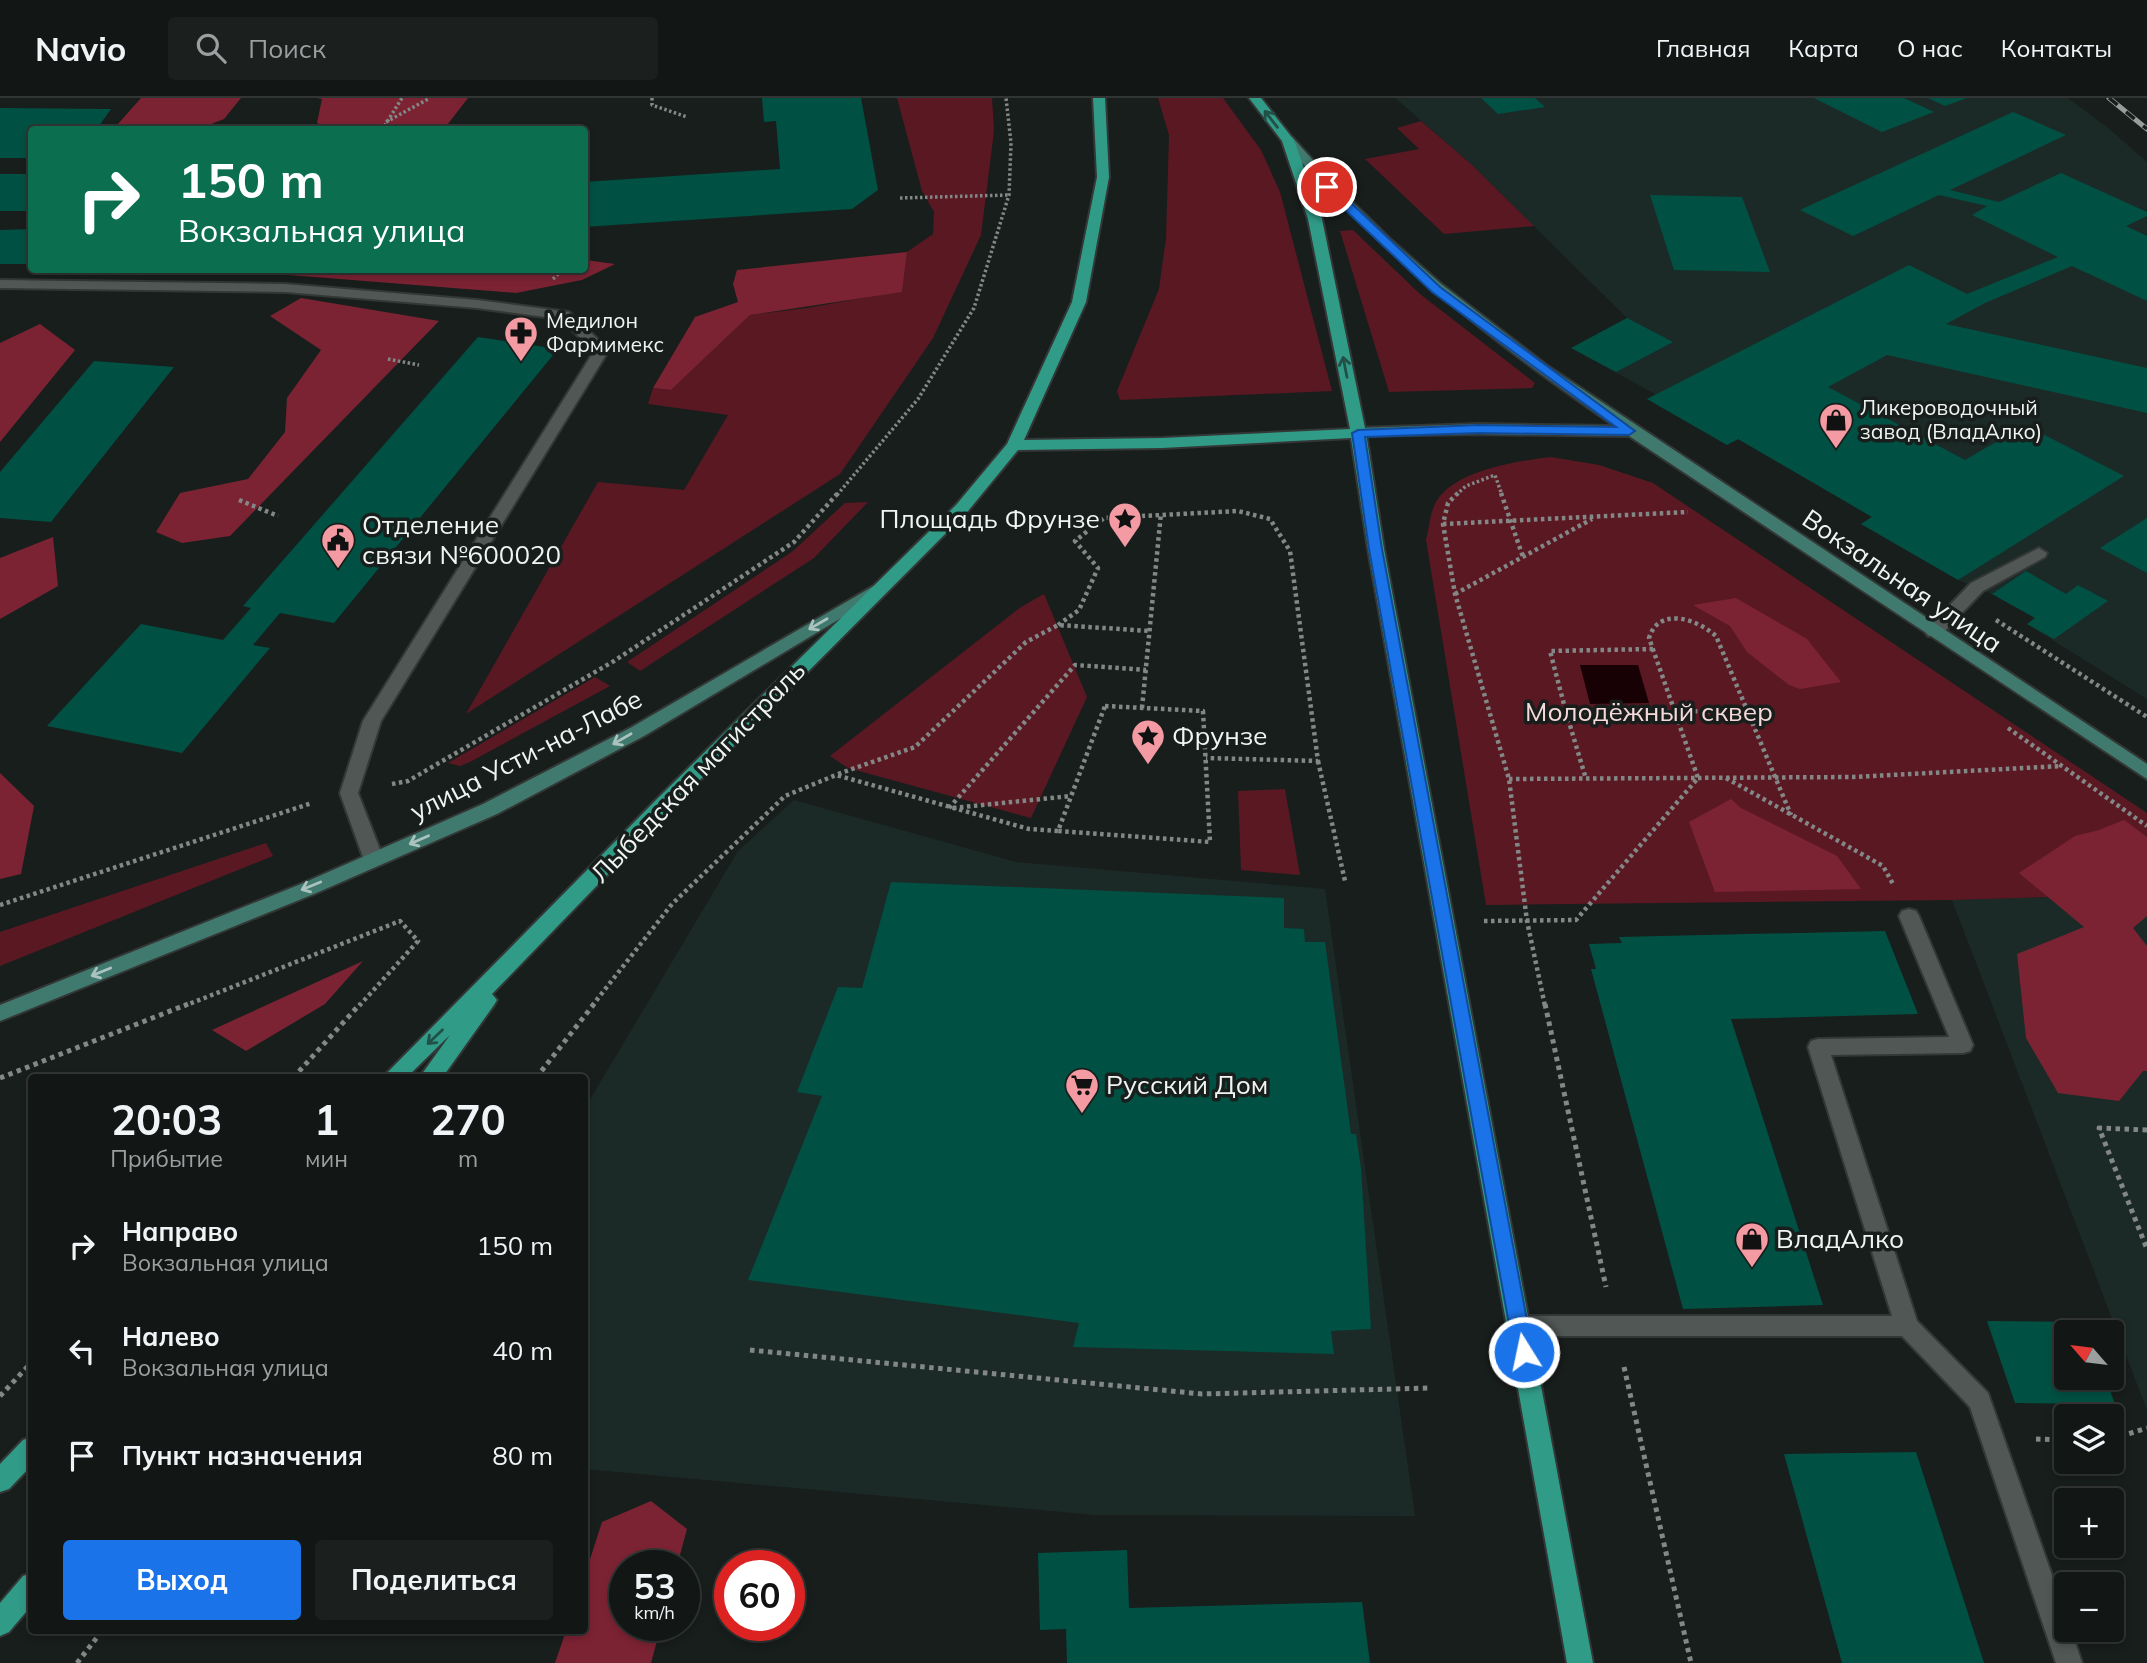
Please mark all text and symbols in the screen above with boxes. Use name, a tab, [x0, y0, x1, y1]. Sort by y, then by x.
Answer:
search box	[168, 17, 658, 80]
text: Navio	[35, 28, 126, 69]
icon: search	[192, 29, 230, 67]
text: Поиск	[248, 32, 326, 65]
text: Главная	[1656, 33, 1750, 63]
text: Карта	[1788, 33, 1859, 63]
text: О нас	[1897, 33, 1963, 63]
text: Контакты	[2001, 33, 2112, 63]
one-way arrow	[1264, 110, 1279, 128]
text: 150 m	[178, 149, 324, 210]
icon: right	[63, 154, 154, 245]
pin	[1297, 157, 1357, 217]
icon: arrive	[1308, 168, 1346, 206]
text: Вокзальная улица	[178, 210, 466, 250]
place label: Медилон Фармимекс	[546, 307, 664, 357]
pharmacy icon: Медилон Фармимекс	[502, 314, 540, 363]
one-way arrow	[1337, 356, 1351, 378]
place label: Ликероводочный завод (ВладАлко)	[1860, 394, 2042, 444]
shop icon: Ликероводочный завод (ВладАлко)	[1817, 401, 1855, 450]
place icon: Площадь Фрунзе	[1106, 500, 1144, 549]
place label: Площадь Фрунзе	[880, 502, 1100, 535]
street label: Вокзальная улица	[1796, 502, 2008, 660]
place label: Отделение связи №600020	[362, 508, 561, 571]
public building icon: Отделение связи №600020	[319, 521, 357, 570]
one-way arrow	[809, 617, 829, 631]
street label: Лыбедская магистраль	[583, 654, 812, 889]
street label: улица Усти-на-Лабе	[404, 682, 647, 827]
park label: Молодёжный сквер	[1525, 695, 1773, 728]
place icon: Фрунзе	[1129, 717, 1167, 766]
place label: Фрунзе	[1172, 719, 1268, 752]
one-way arrow	[613, 732, 633, 746]
one-way arrow	[409, 834, 430, 847]
one-way arrow	[301, 880, 323, 893]
one-way arrow	[90, 967, 112, 980]
one-way arrow	[427, 1028, 444, 1045]
supermarket icon: Русский Дом	[1063, 1066, 1101, 1115]
place label: Русский Дом	[1106, 1068, 1268, 1101]
text: 20:03	[111, 1093, 222, 1146]
text: 1	[314, 1093, 339, 1146]
text: 270	[430, 1093, 506, 1146]
text: Прибытие	[110, 1144, 223, 1173]
text: мин	[305, 1144, 348, 1173]
text: m	[458, 1144, 478, 1173]
text: Направо	[122, 1215, 238, 1248]
shop icon: ВладАлко	[1733, 1220, 1771, 1269]
place label: ВладАлко	[1776, 1222, 1904, 1255]
icon: right	[63, 1227, 101, 1265]
text: 150 m	[477, 1229, 553, 1262]
text: Вокзальная улица	[122, 1248, 329, 1277]
position arrow	[1487, 1315, 1561, 1389]
text: Налево	[122, 1320, 220, 1353]
north arrow	[2054, 1320, 2124, 1390]
map controls	[2054, 1320, 2124, 1642]
icon: left	[63, 1332, 101, 1370]
text: 40 m	[492, 1334, 553, 1367]
text: Вокзальная улица	[122, 1353, 329, 1382]
button: layers	[2054, 1404, 2124, 1474]
icon: arrive	[63, 1437, 101, 1475]
text: Пункт назначения	[122, 1439, 363, 1472]
text: 80 m	[492, 1439, 553, 1472]
button: +	[2054, 1488, 2124, 1558]
button: Выход	[63, 1540, 301, 1620]
button: Поделиться	[315, 1540, 553, 1620]
speed limit sign: 60	[714, 1550, 805, 1641]
text: 53	[633, 1564, 676, 1608]
button: −	[2054, 1572, 2124, 1642]
text: km/h	[634, 1601, 675, 1624]

